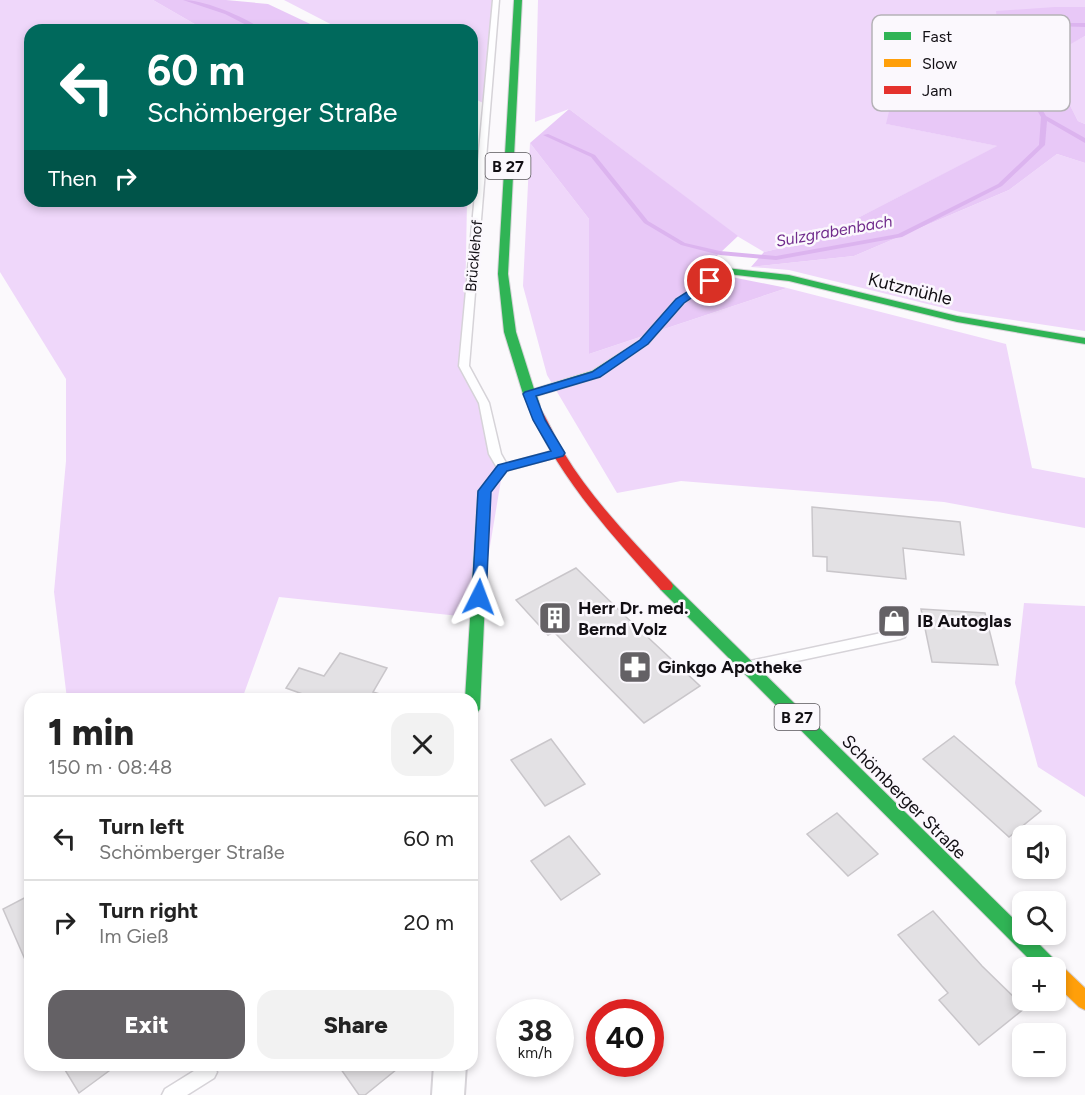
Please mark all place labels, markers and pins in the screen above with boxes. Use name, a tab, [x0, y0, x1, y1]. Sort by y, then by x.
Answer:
pin	[684, 255, 735, 306]
place label: Herr Dr. med. Bernd Volz	[578, 597, 688, 640]
building icon: Herr Dr. med. Bernd Volz	[537, 600, 573, 636]
shop icon: IB Autoglas	[876, 603, 912, 639]
place label: IB Autoglas	[917, 610, 1012, 632]
pharmacy icon: Ginkgo Apotheke	[617, 649, 653, 685]
place label: Ginkgo Apotheke	[658, 656, 802, 678]

